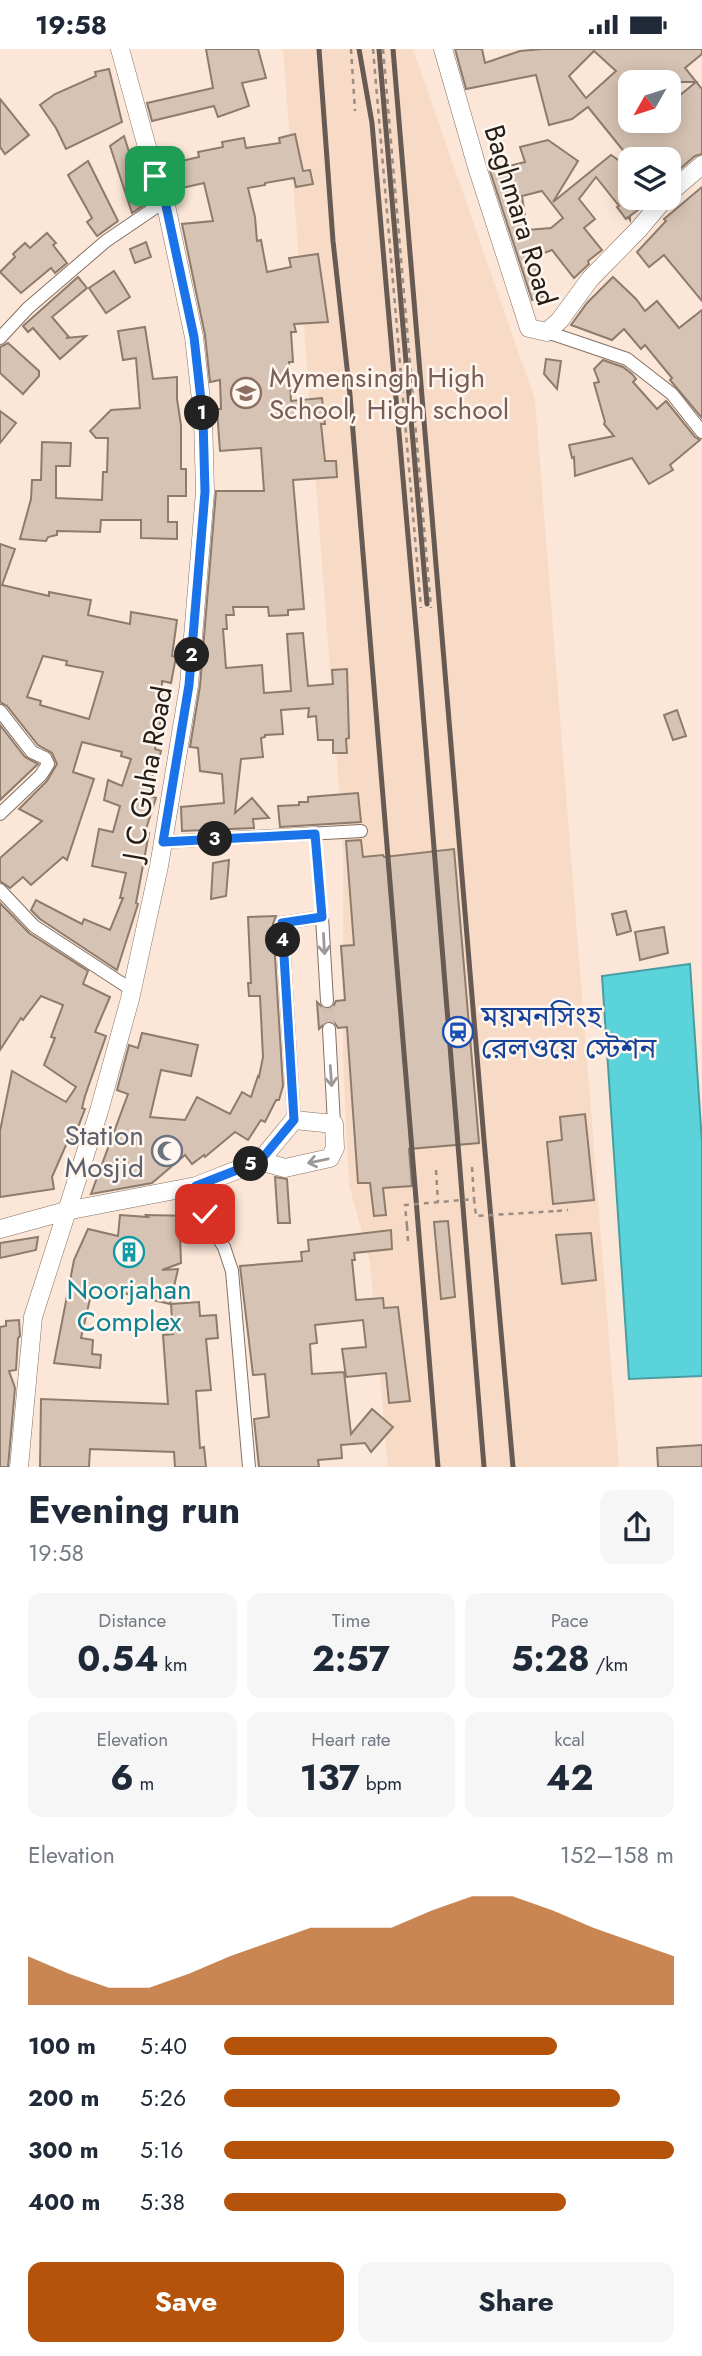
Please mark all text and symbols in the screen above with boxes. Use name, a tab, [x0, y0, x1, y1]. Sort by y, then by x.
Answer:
text: 19:58	[35, 6, 107, 44]
north arrow	[618, 70, 681, 133]
map controls	[618, 70, 681, 210]
street label: Baghmara Road	[474, 120, 567, 311]
pin	[125, 146, 185, 206]
button: layers	[618, 147, 681, 210]
icon: arrive	[136, 157, 174, 195]
place label: Mymensingh High School, High school	[269, 357, 509, 430]
school or university icon: Mymensingh High School, High school	[229, 376, 263, 410]
pin: 1	[184, 395, 220, 431]
text: 1	[197, 399, 206, 426]
pin: 2	[174, 637, 210, 673]
text: 2	[185, 641, 198, 668]
street label: J C Guha Road	[111, 683, 183, 867]
pin: 3	[198, 821, 232, 857]
text: 3	[209, 825, 220, 852]
pin: 4	[266, 923, 300, 957]
text: 4	[276, 926, 289, 953]
one-way arrow	[317, 932, 330, 955]
place label: ময়মনসিংহ রেলওয়ে স্টেশন	[480, 996, 657, 1069]
station icon: ময়মনসিংহ রেলওয়ে স্টেশন	[441, 1015, 475, 1049]
one-way arrow	[325, 1065, 338, 1088]
place label: Station Mosjid	[64, 1115, 144, 1188]
mosque icon: Station Mosjid	[150, 1134, 184, 1168]
pin: 5	[233, 1147, 268, 1181]
text: 5	[244, 1150, 257, 1177]
one-way arrow	[307, 1155, 330, 1168]
pin	[175, 1184, 235, 1244]
icon: check	[186, 1195, 224, 1233]
building icon: Noorjahan Complex	[112, 1235, 146, 1269]
place label: Noorjahan Complex	[66, 1269, 192, 1342]
text: Evening run	[28, 1482, 240, 1537]
button: share	[600, 1490, 674, 1564]
text: 19:58	[28, 1536, 84, 1570]
text: Distance	[98, 1607, 166, 1634]
text: Time	[332, 1607, 370, 1634]
text: Pace	[551, 1607, 589, 1634]
text: 0.54	[77, 1634, 159, 1684]
text: 2:57	[312, 1634, 390, 1684]
text: 5:28	[511, 1634, 590, 1684]
text: km	[159, 1651, 188, 1678]
text: /km	[590, 1651, 628, 1678]
text: Elevation	[96, 1726, 168, 1753]
text: Heart rate	[311, 1726, 391, 1753]
text: kcal	[554, 1726, 585, 1753]
text: 6	[110, 1753, 134, 1803]
text: 137	[300, 1753, 360, 1803]
text: 42	[546, 1753, 593, 1803]
text: m	[134, 1770, 154, 1797]
text: bpm	[360, 1770, 402, 1797]
text: Elevation	[28, 1838, 115, 1872]
text: 152–158 m	[560, 1838, 674, 1872]
text: 100 m	[28, 2029, 96, 2063]
text: 5:40	[140, 2029, 187, 2063]
text: 200 m	[28, 2081, 99, 2115]
text: 5:26	[140, 2081, 186, 2115]
text: 300 m	[28, 2133, 99, 2167]
text: 5:16	[140, 2133, 183, 2167]
text: 400 m	[28, 2185, 100, 2219]
text: 5:38	[140, 2185, 185, 2219]
button: Save	[28, 2262, 344, 2342]
button: Share	[358, 2262, 674, 2342]

